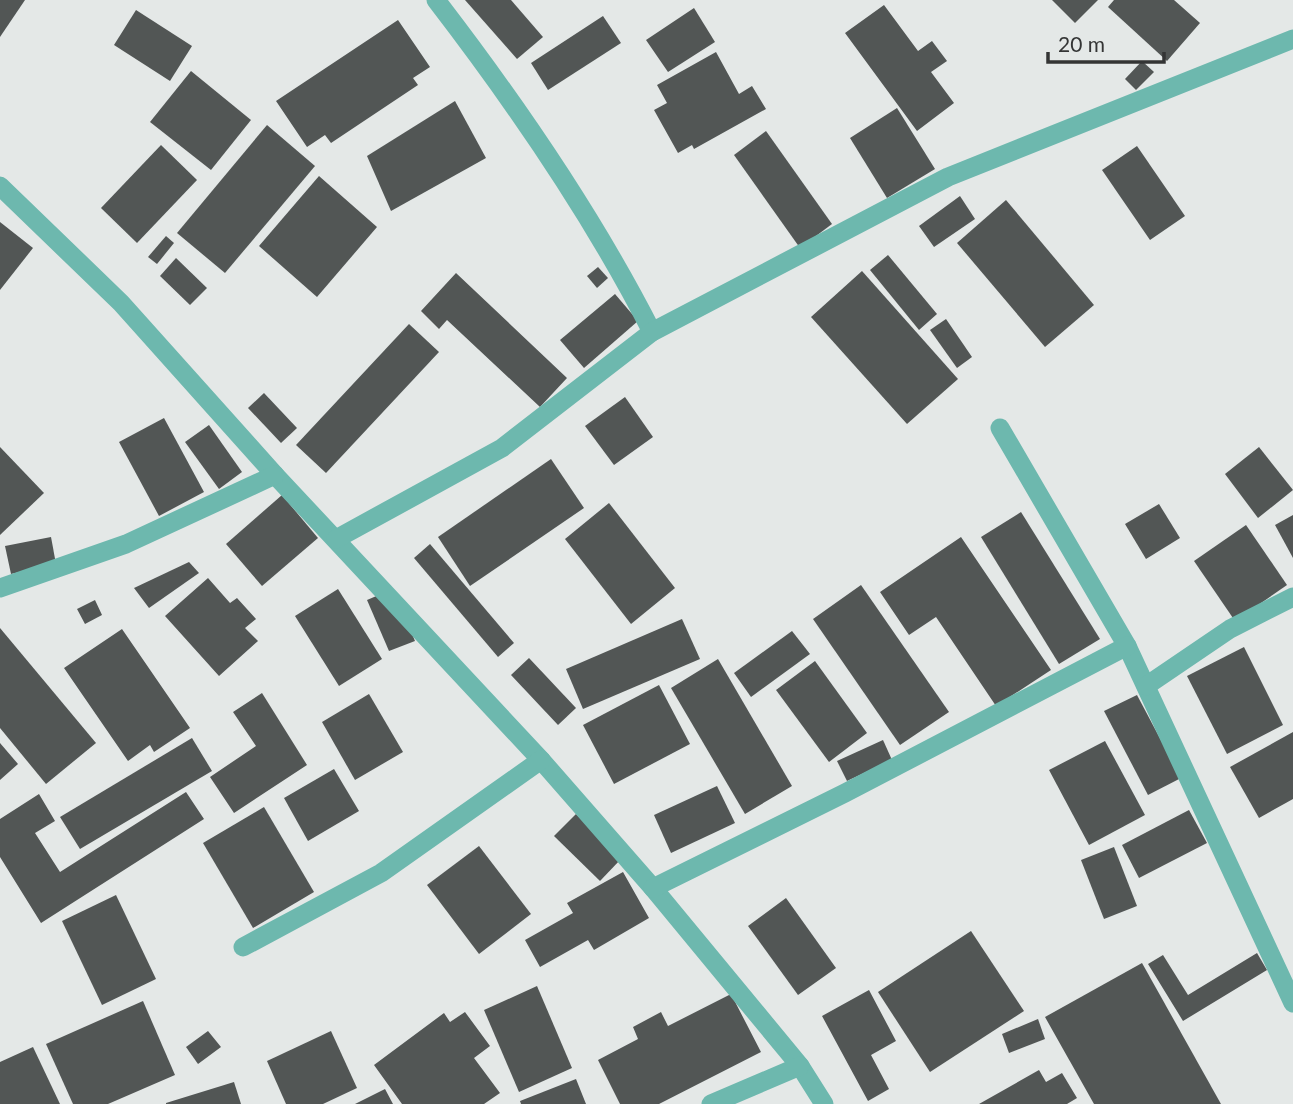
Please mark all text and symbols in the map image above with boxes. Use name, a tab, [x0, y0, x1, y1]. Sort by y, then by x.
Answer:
scale bar	[1048, 21, 1164, 65]
text: 20 m	[1058, 31, 1105, 56]

